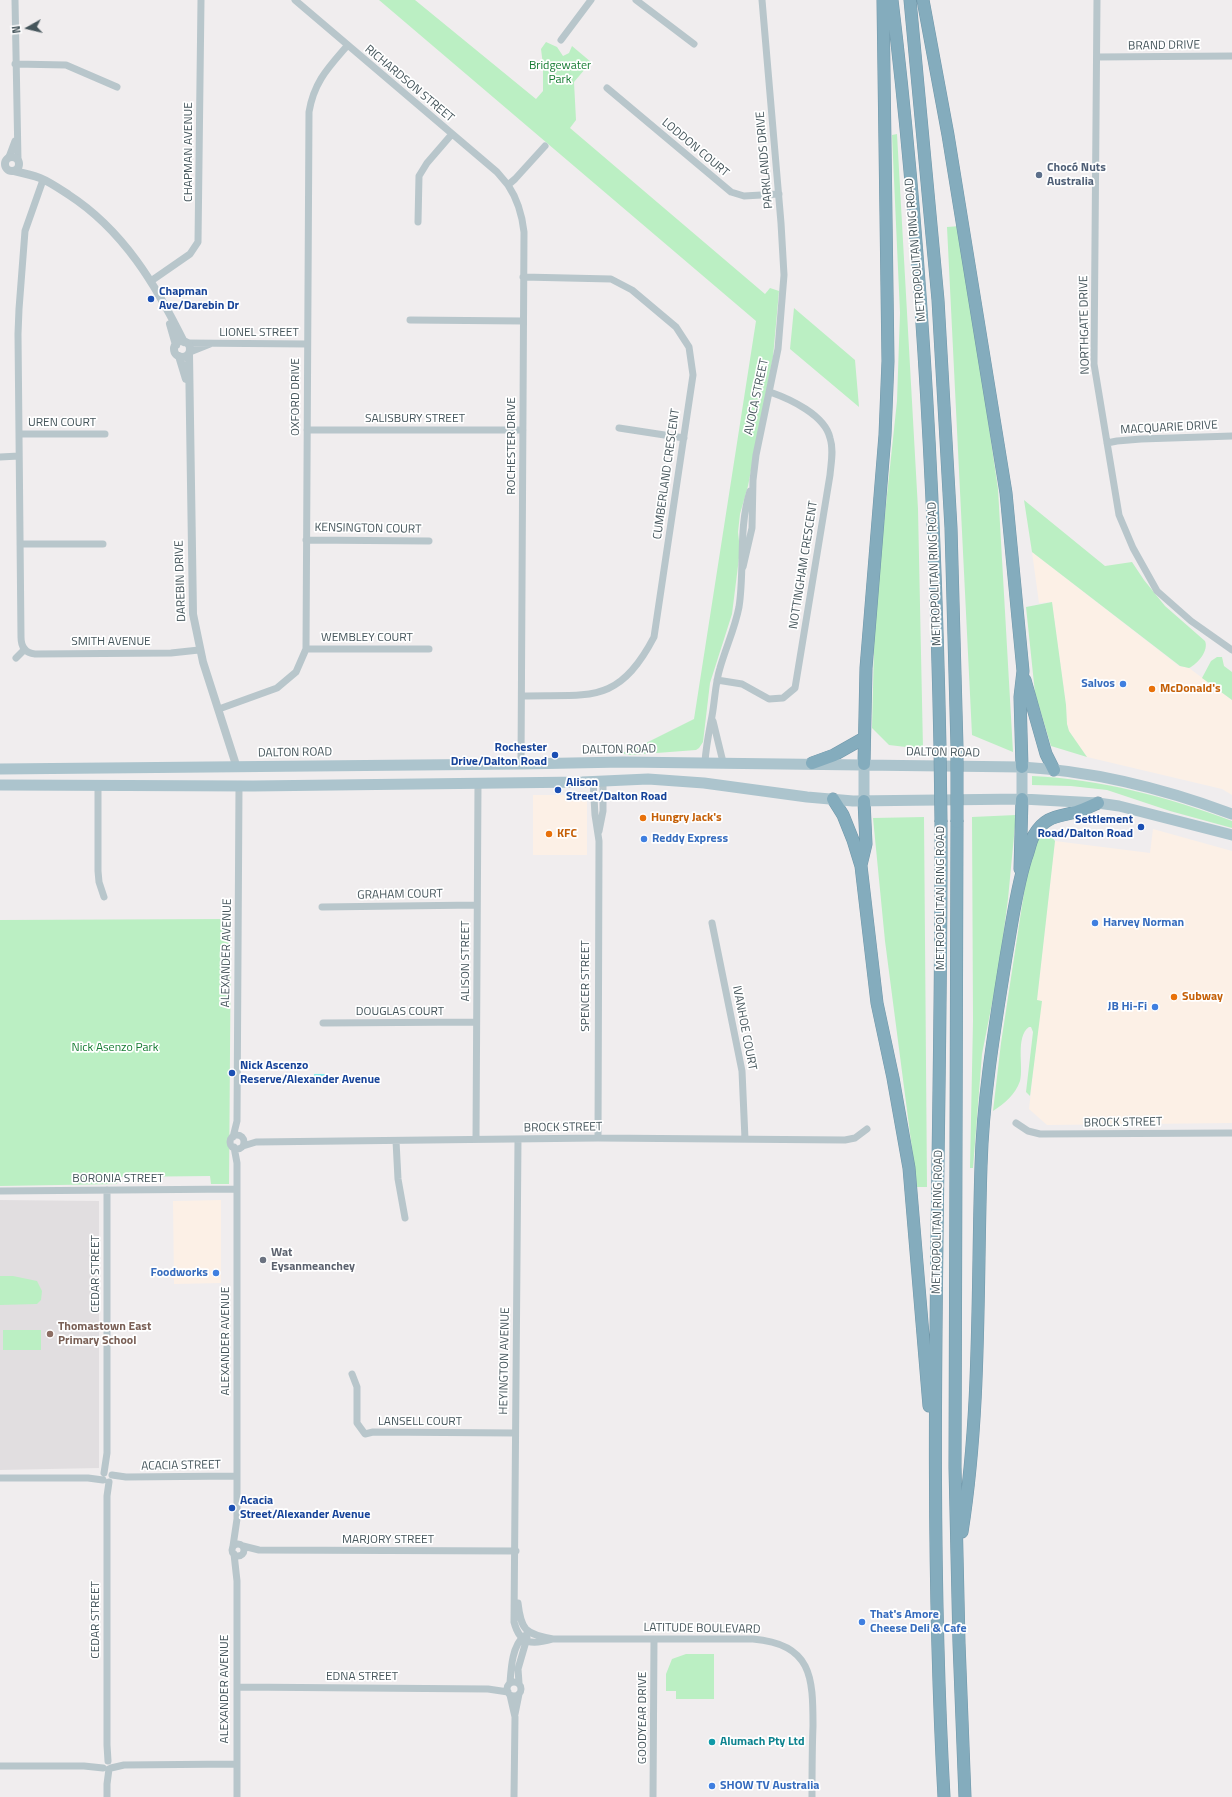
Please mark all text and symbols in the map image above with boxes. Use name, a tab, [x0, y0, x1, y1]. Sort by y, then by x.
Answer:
north arrow	[8, 8, 48, 48]
text: N	[8, 25, 25, 35]
street label: BRAND DRIVE	[1128, 38, 1200, 54]
street label: RICHARDSON STREET	[361, 42, 457, 126]
park label: Bridgewater Park	[529, 59, 591, 87]
street label: CHAPMAN AVENUE	[182, 102, 196, 202]
street label: PARKLANDS DRIVE	[754, 111, 776, 209]
street label: LODDON COURT	[659, 116, 731, 180]
place label: Chocó Nuts Australia	[1047, 161, 1106, 189]
marker: Chocó Nuts Australia	[1034, 170, 1044, 180]
street label: METROPOLITAN RING ROAD	[903, 178, 929, 322]
street label: NORTHGATE DRIVE	[1077, 275, 1093, 375]
place label: Chapman Ave/Darebin Dr	[159, 285, 239, 313]
marker: Chapman Ave/Darebin Dr	[146, 294, 156, 304]
street label: LIONEL STREET	[219, 326, 299, 340]
street label: OXFORD DRIVE	[289, 358, 303, 436]
street label: AVOCA STREET	[742, 358, 772, 436]
street label: ROCHESTER DRIVE	[505, 397, 519, 495]
street label: CUMBERLAND CRESCENT	[651, 408, 683, 540]
street label: SALISBURY STREET	[365, 412, 465, 426]
street label: UREN COURT	[28, 416, 96, 430]
street label: MACQUARIE DRIVE	[1120, 418, 1218, 438]
street label: NOTTINGHAM CRESCENT	[787, 500, 821, 630]
street label: METROPOLITAN RING ROAD	[925, 502, 945, 646]
street label: KENSINGTON COURT	[314, 521, 422, 537]
street label: DAREBIN DRIVE	[172, 540, 190, 622]
street label: WEMBLEY COURT	[321, 631, 413, 645]
street label: SMITH AVENUE	[71, 635, 151, 649]
place label: Salvos	[1081, 677, 1115, 691]
marker: Salvos	[1118, 679, 1128, 689]
place label: McDonald's	[1160, 682, 1221, 696]
marker: McDonald's	[1147, 684, 1157, 694]
place label: Rochester Drive/Dalton Road	[451, 741, 547, 769]
street label: DALTON ROAD	[582, 742, 656, 758]
street label: DALTON ROAD	[258, 745, 332, 761]
street label: DALTON ROAD	[906, 745, 980, 761]
marker: Rochester Drive/Dalton Road	[550, 750, 560, 760]
place label: Alison Street/Dalton Road	[566, 776, 667, 804]
marker: Alison Street/Dalton Road	[553, 785, 563, 795]
place label: Hungry Jack's	[651, 811, 722, 825]
marker: Hungry Jack's	[638, 813, 648, 823]
place label: Settlement Road/Dalton Road	[1037, 813, 1133, 841]
marker: Settlement Road/Dalton Road	[1136, 822, 1146, 832]
street label: METROPOLITAN RING ROAD	[934, 826, 948, 970]
place label: KFC	[557, 827, 577, 841]
marker: KFC	[544, 829, 554, 839]
place label: Reddy Express	[652, 832, 728, 846]
marker: Reddy Express	[639, 834, 649, 844]
street label: GRAHAM COURT	[357, 887, 443, 903]
street label: ALEXANDER AVENUE	[219, 898, 235, 1008]
place label: Harvey Norman	[1103, 916, 1184, 930]
marker: Harvey Norman	[1090, 918, 1100, 928]
street label: ALISON STREET	[459, 921, 473, 1001]
street label: SPENCER STREET	[579, 940, 593, 1032]
street label: IVANHOE COURT	[729, 985, 759, 1071]
place label: Subway	[1182, 990, 1223, 1004]
marker: Subway	[1169, 992, 1179, 1002]
place label: JB Hi-Fi	[1108, 1000, 1147, 1014]
marker: JB Hi-Fi	[1150, 1002, 1160, 1012]
street label: DOUGLAS COURT	[356, 1005, 444, 1019]
park label: Nick Asenzo Park	[72, 1041, 158, 1055]
place label: Nick Ascenzo Reserve/Alexander Avenue	[240, 1059, 380, 1087]
marker: Nick Ascenzo Reserve/Alexander Avenue	[227, 1068, 237, 1078]
street label: BROCK STREET	[1084, 1115, 1162, 1131]
street label: BROCK STREET	[524, 1120, 602, 1136]
street label: METROPOLITAN RING ROAD	[930, 1150, 946, 1294]
street label: BORONIA STREET	[72, 1172, 164, 1186]
street label: CEDAR STREET	[89, 1235, 103, 1313]
place label: Wat Eysanmeanchey	[271, 1246, 355, 1274]
marker: Wat Eysanmeanchey	[258, 1255, 268, 1265]
place label: Foodworks	[151, 1266, 208, 1280]
marker: Foodworks	[211, 1268, 221, 1278]
street label: ALEXANDER AVENUE	[219, 1287, 233, 1395]
street label: HEYINGTON AVENUE	[497, 1307, 513, 1415]
place label: Thomastown East Primary School	[58, 1320, 151, 1348]
marker: Thomastown East Primary School	[45, 1329, 55, 1339]
street label: LANSELL COURT	[378, 1415, 462, 1429]
street label: ACACIA STREET	[141, 1458, 221, 1474]
place label: Acacia Street/Alexander Avenue	[240, 1494, 370, 1522]
marker: Acacia Street/Alexander Avenue	[227, 1503, 237, 1513]
street label: MARJORY STREET	[342, 1533, 434, 1547]
street label: CEDAR STREET	[89, 1581, 103, 1659]
place label: That's Amore Cheese Deli & Cafe	[870, 1608, 967, 1636]
marker: That's Amore Cheese Deli & Cafe	[857, 1617, 867, 1627]
street label: LATITUDE BOULEVARD	[643, 1621, 761, 1637]
street label: ALEXANDER AVENUE	[218, 1635, 232, 1743]
street label: EDNA STREET	[326, 1670, 398, 1684]
street label: GOODYEAR DRIVE	[636, 1672, 650, 1764]
place label: Alumach Pty Ltd	[720, 1735, 804, 1749]
marker: Alumach Pty Ltd	[707, 1737, 717, 1747]
place label: SHOW TV Australia	[720, 1779, 819, 1793]
marker: SHOW TV Australia	[707, 1781, 717, 1791]

